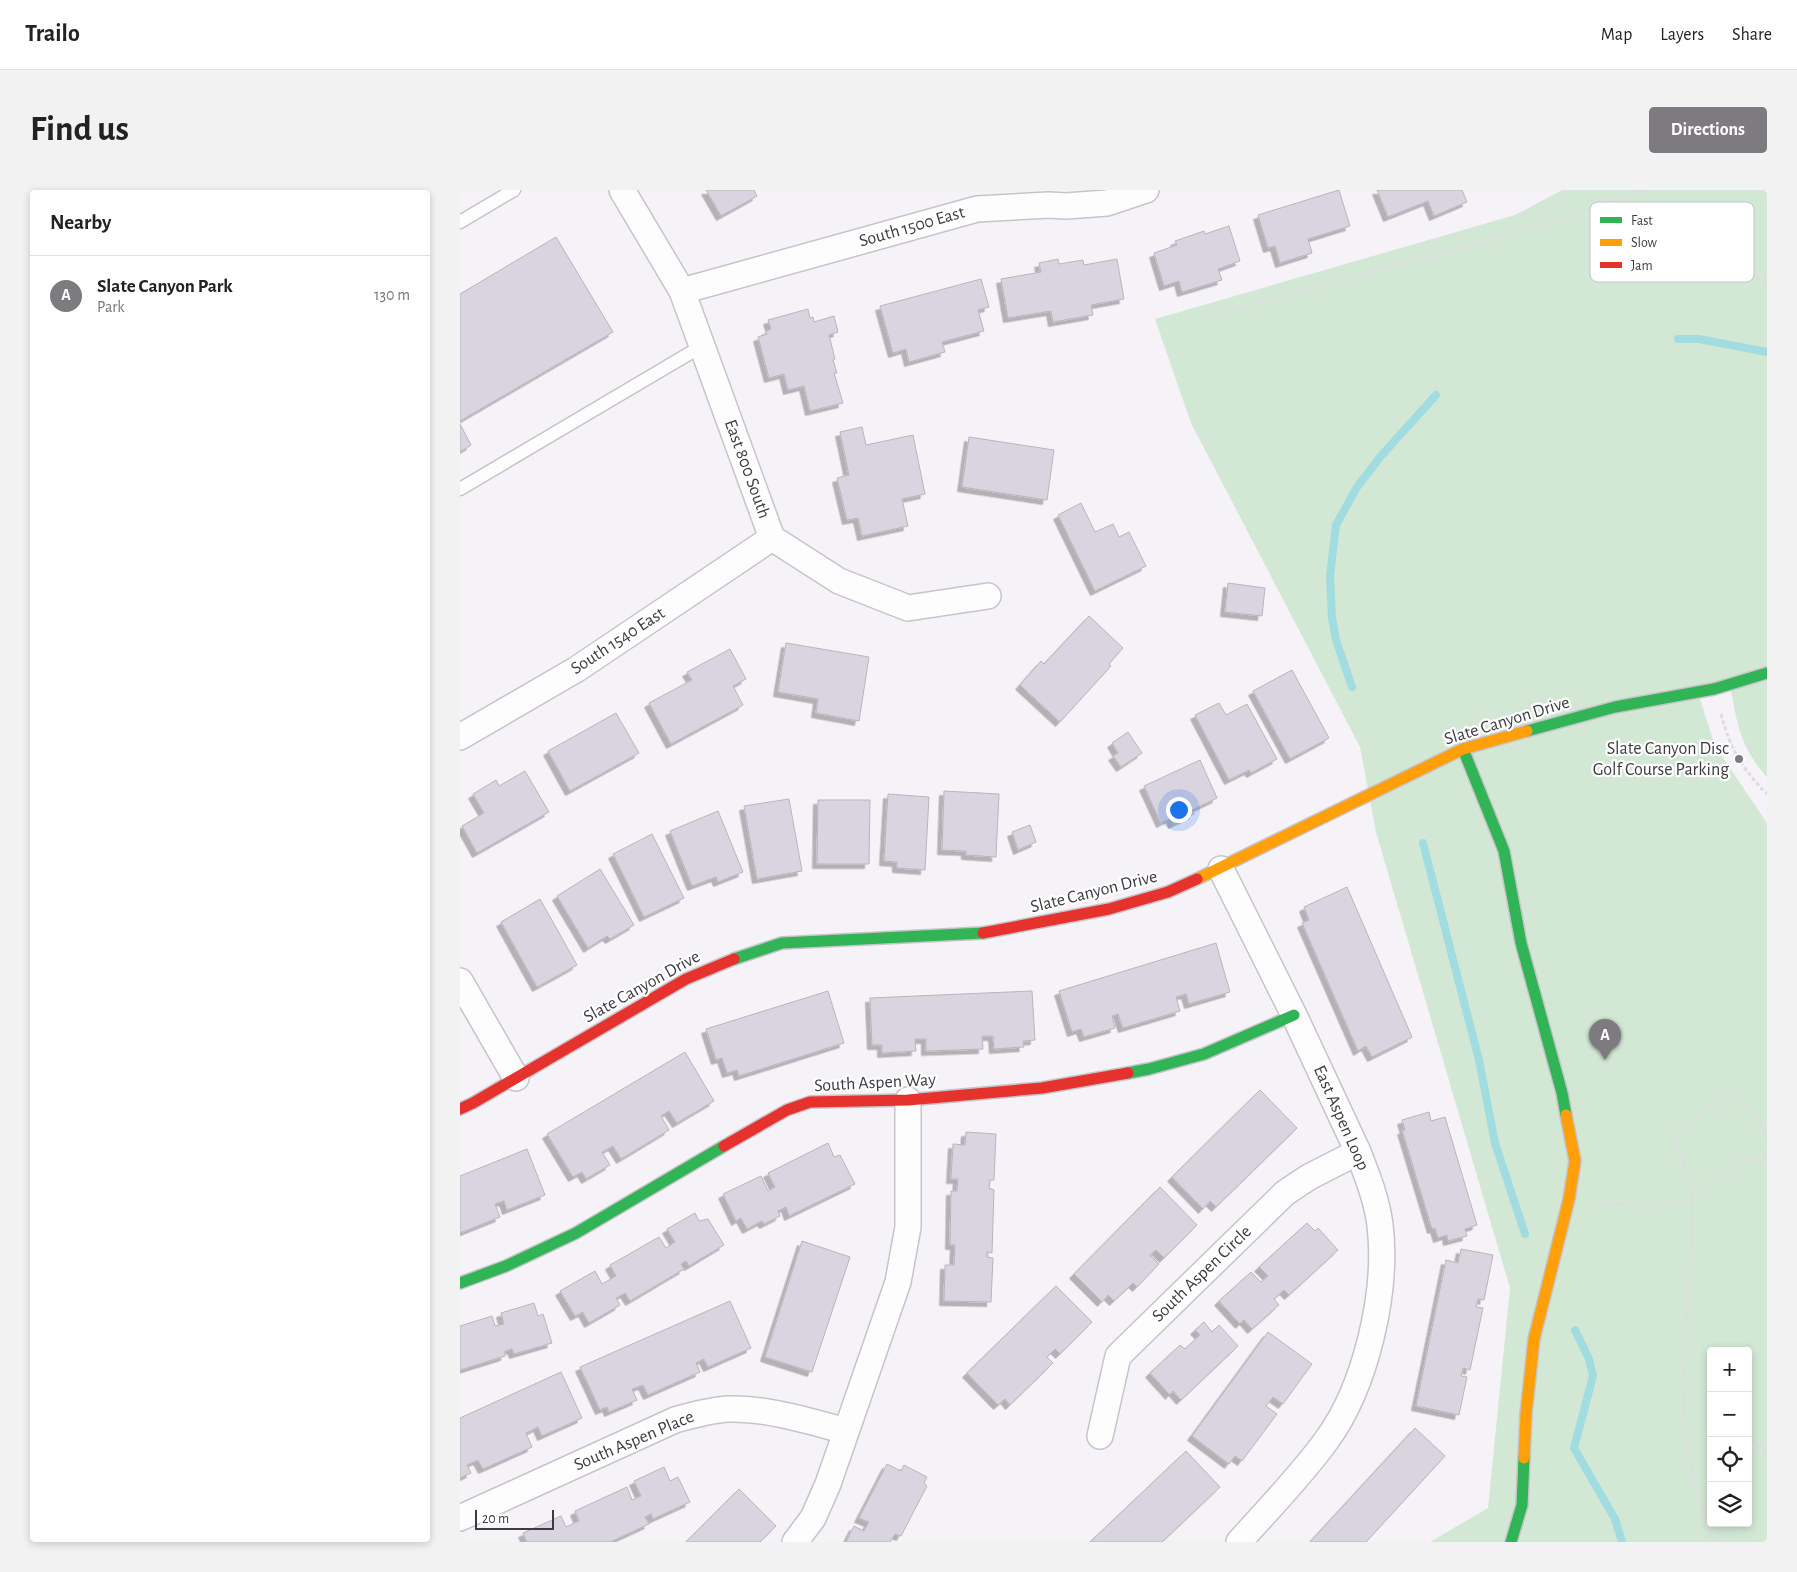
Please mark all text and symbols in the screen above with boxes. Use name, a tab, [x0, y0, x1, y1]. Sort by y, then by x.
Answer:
text: Trailo	[25, 22, 80, 46]
text: Map	[1601, 26, 1632, 44]
text: Layers	[1660, 26, 1704, 44]
text: Share	[1732, 26, 1772, 44]
button: Directions	[1649, 107, 1767, 153]
text: Find us	[30, 112, 129, 147]
legend	[1590, 202, 1754, 282]
street label: South 1500 East	[857, 203, 967, 251]
text: Nearby	[50, 212, 111, 233]
text: Fast	[1631, 214, 1653, 228]
text: Slow	[1631, 236, 1658, 250]
text: Jam	[1631, 259, 1653, 273]
text: Slate Canyon Park	[97, 277, 233, 296]
text: A	[61, 287, 71, 303]
text: 130 m	[374, 287, 410, 303]
text: Park	[97, 299, 125, 315]
street label: East 800 South	[721, 417, 773, 521]
street label: South 1540 East	[568, 604, 668, 678]
street label: Slate Canyon Drive	[1442, 693, 1572, 749]
place label: Slate Canyon Disc Golf Course Parking	[1593, 740, 1729, 779]
marker: Slate Canyon Disc Golf Course Parking	[1733, 753, 1745, 765]
your location	[1166, 797, 1192, 823]
street label: Slate Canyon Drive	[1029, 868, 1159, 916]
street label: Slate Canyon Drive	[581, 948, 703, 1026]
pin: A	[1589, 1019, 1621, 1060]
street label: East Aspen Loop	[1310, 1063, 1372, 1173]
street label: South Aspen Way	[814, 1071, 937, 1095]
street label: South Aspen Circle	[1149, 1222, 1255, 1326]
map controls	[1707, 1347, 1752, 1527]
button: +	[1707, 1347, 1752, 1392]
button: −	[1707, 1392, 1752, 1437]
street label: South Aspen Place	[571, 1408, 697, 1474]
button: locate	[1707, 1437, 1752, 1482]
button: layers	[1707, 1482, 1752, 1527]
scale bar	[475, 1507, 554, 1530]
text: 20 m	[482, 1512, 509, 1526]

